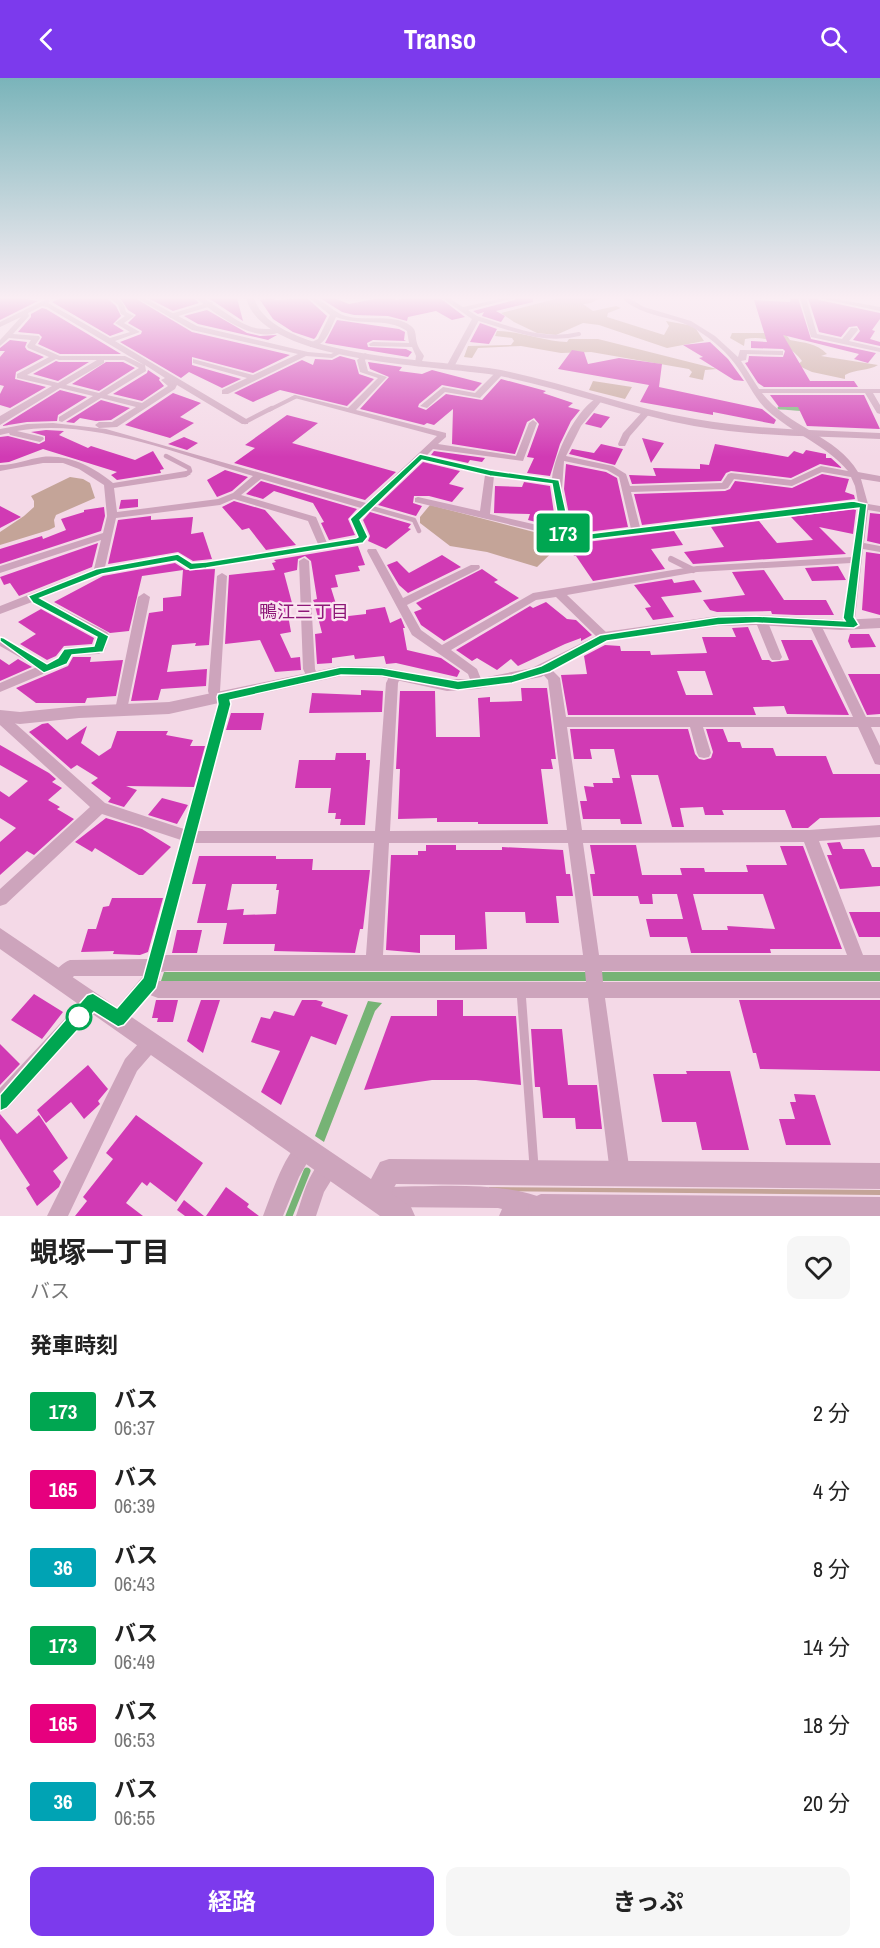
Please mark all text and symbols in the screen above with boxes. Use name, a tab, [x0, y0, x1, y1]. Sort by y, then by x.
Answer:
text: Transo	[404, 21, 476, 57]
icon: back	[30, 23, 63, 56]
icon: search	[817, 23, 850, 56]
line badge: 173	[528, 514, 598, 552]
text: 173	[549, 519, 577, 548]
district label: 鴨江三丁目	[259, 599, 349, 624]
unlabelled marker	[66, 1004, 92, 1030]
text: 蜆塚一丁目	[30, 1233, 170, 1271]
button: heart	[787, 1236, 850, 1299]
text: バス	[30, 1277, 70, 1304]
text: 発車時刻	[30, 1330, 118, 1360]
text: バス	[114, 1384, 158, 1414]
text: 173	[49, 1397, 77, 1426]
text: 2 分	[813, 1398, 850, 1428]
text: 06:37	[114, 1414, 155, 1441]
text: バス	[114, 1462, 158, 1492]
text: 165	[49, 1475, 77, 1504]
text: 4 分	[813, 1476, 850, 1506]
text: 06:39	[114, 1492, 155, 1519]
text: バス	[114, 1540, 158, 1570]
text: 36	[53, 1553, 73, 1582]
text: 8 分	[813, 1554, 850, 1584]
text: 06:43	[114, 1570, 155, 1597]
text: バス	[114, 1618, 158, 1648]
text: 173	[49, 1631, 77, 1660]
text: 14 分	[803, 1632, 850, 1662]
text: 06:49	[114, 1648, 155, 1675]
text: バス	[114, 1696, 158, 1726]
text: 165	[49, 1709, 77, 1738]
text: 18 分	[803, 1710, 850, 1740]
text: 06:53	[114, 1726, 155, 1753]
text: バス	[114, 1774, 158, 1804]
text: 36	[53, 1787, 73, 1816]
text: 20 分	[803, 1788, 850, 1818]
text: 06:55	[114, 1804, 155, 1831]
button: 経路	[30, 1867, 434, 1936]
button: きっぷ	[446, 1867, 850, 1936]

